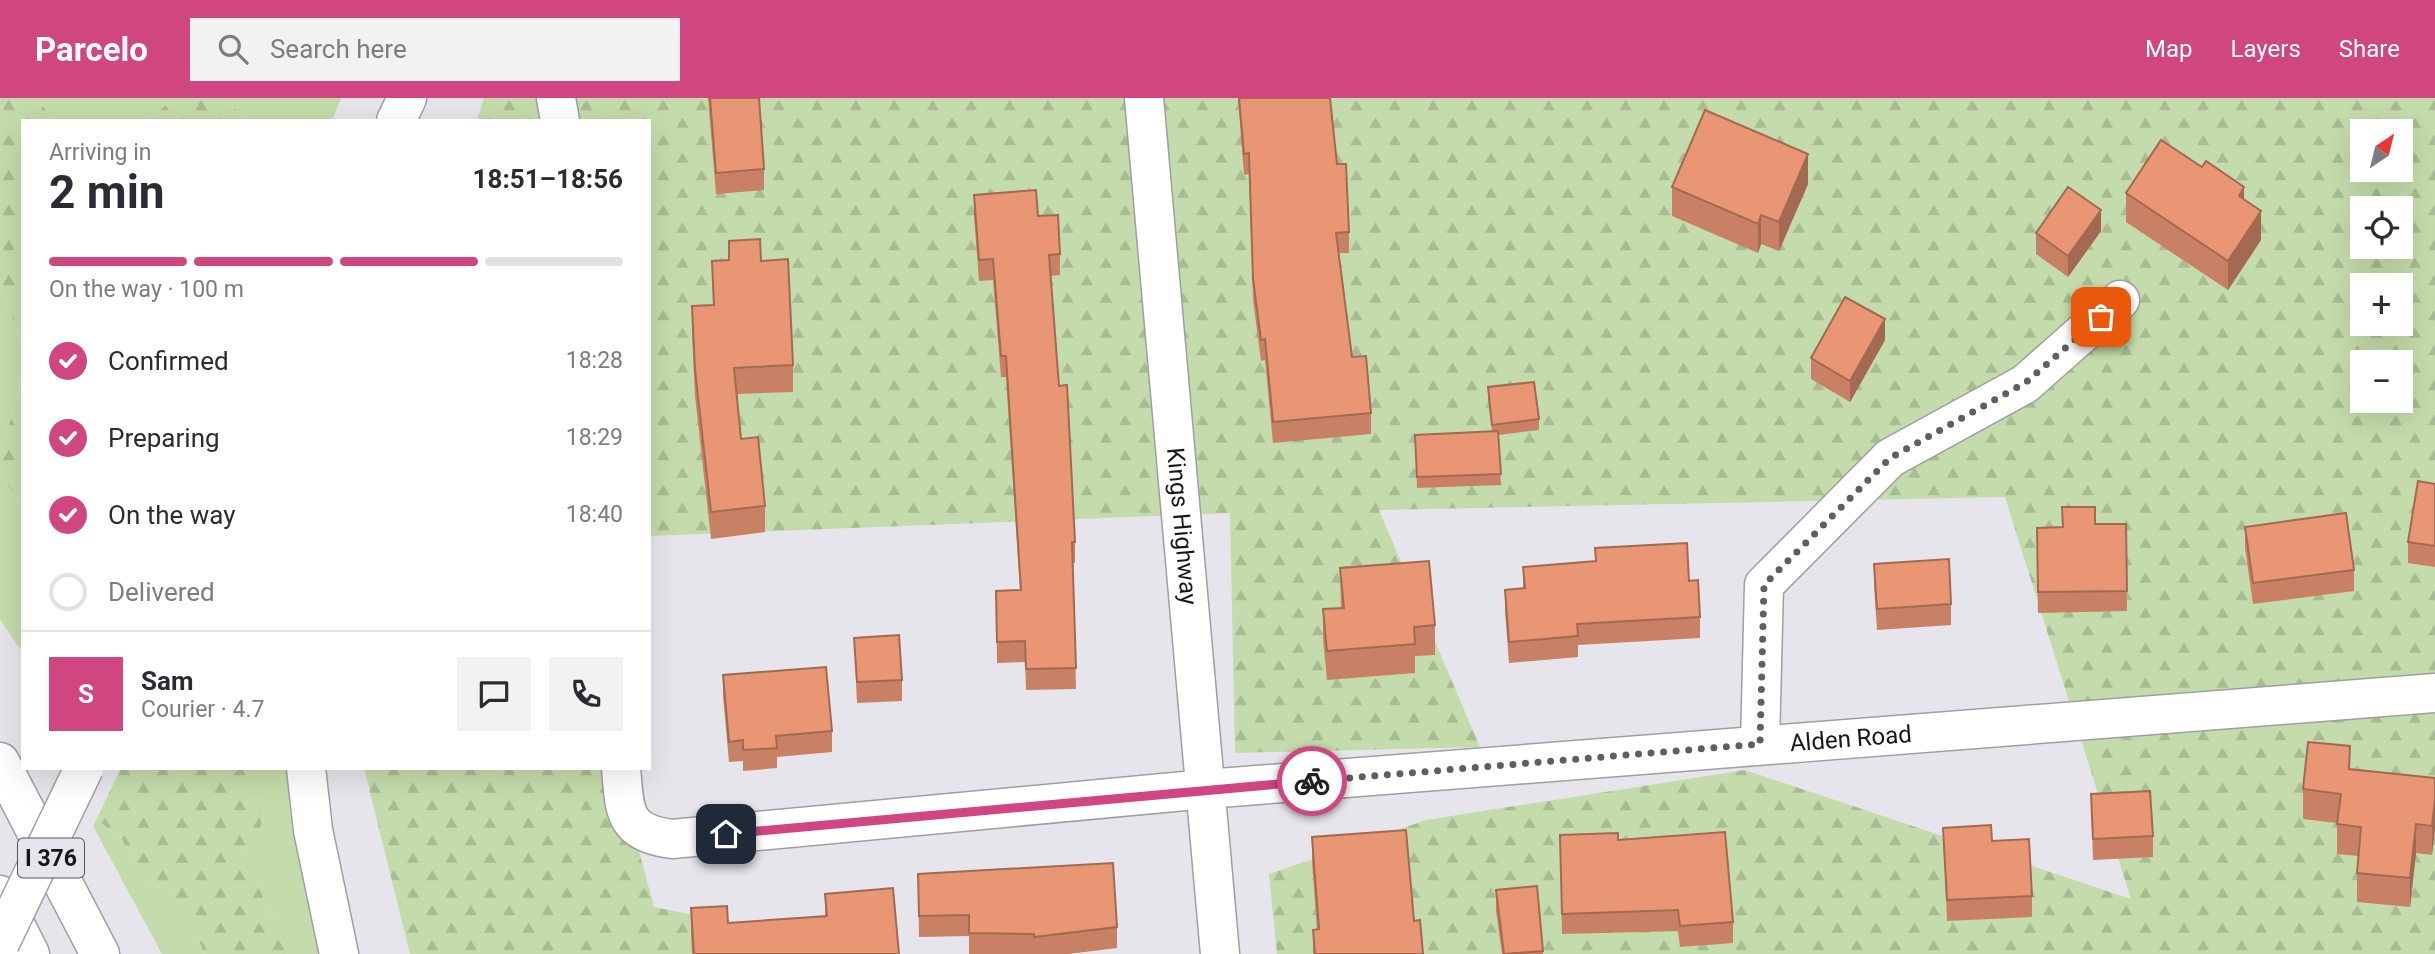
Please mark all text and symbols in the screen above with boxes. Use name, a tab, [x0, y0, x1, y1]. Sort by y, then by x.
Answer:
search box	[190, 18, 680, 81]
text: Parcelo	[35, 30, 148, 69]
icon: search	[214, 30, 252, 68]
text: Search here	[270, 34, 407, 64]
text: Map	[2145, 35, 2193, 63]
text: Layers	[2231, 35, 2301, 63]
text: Share	[2339, 35, 2400, 63]
north arrow	[2350, 119, 2413, 182]
map controls	[2350, 119, 2413, 413]
text: Arriving in	[49, 139, 152, 166]
text: 18:51–18:56	[473, 164, 623, 194]
text: 2 min	[49, 165, 165, 219]
button: locate	[2350, 196, 2413, 259]
button: +	[2350, 273, 2413, 336]
text: On the way · 100 m	[49, 276, 244, 303]
pin	[2071, 287, 2131, 347]
icon: bag	[2082, 298, 2120, 336]
icon: check	[49, 342, 87, 380]
text: Confirmed	[108, 346, 229, 376]
text: 18:28	[566, 347, 623, 374]
button: −	[2350, 350, 2413, 413]
icon: check	[49, 419, 87, 457]
text: Preparing	[108, 423, 220, 453]
text: 18:29	[566, 424, 623, 451]
street label: Kings Highway	[1161, 446, 1203, 607]
icon: check	[49, 496, 87, 534]
text: On the way	[108, 500, 236, 530]
text: 18:40	[566, 501, 623, 528]
text: Delivered	[108, 577, 215, 607]
button: chat	[457, 657, 531, 731]
button: phone	[549, 657, 623, 731]
text: Sam	[141, 666, 193, 696]
text: S	[78, 679, 94, 709]
text: Courier · 4.7	[141, 696, 264, 723]
street label: Alden Road	[1789, 720, 1913, 757]
courier	[1277, 746, 1347, 816]
icon: bike	[1293, 762, 1331, 800]
pin	[696, 804, 756, 864]
icon: home	[707, 815, 745, 853]
road number: I 376	[18, 838, 84, 878]

